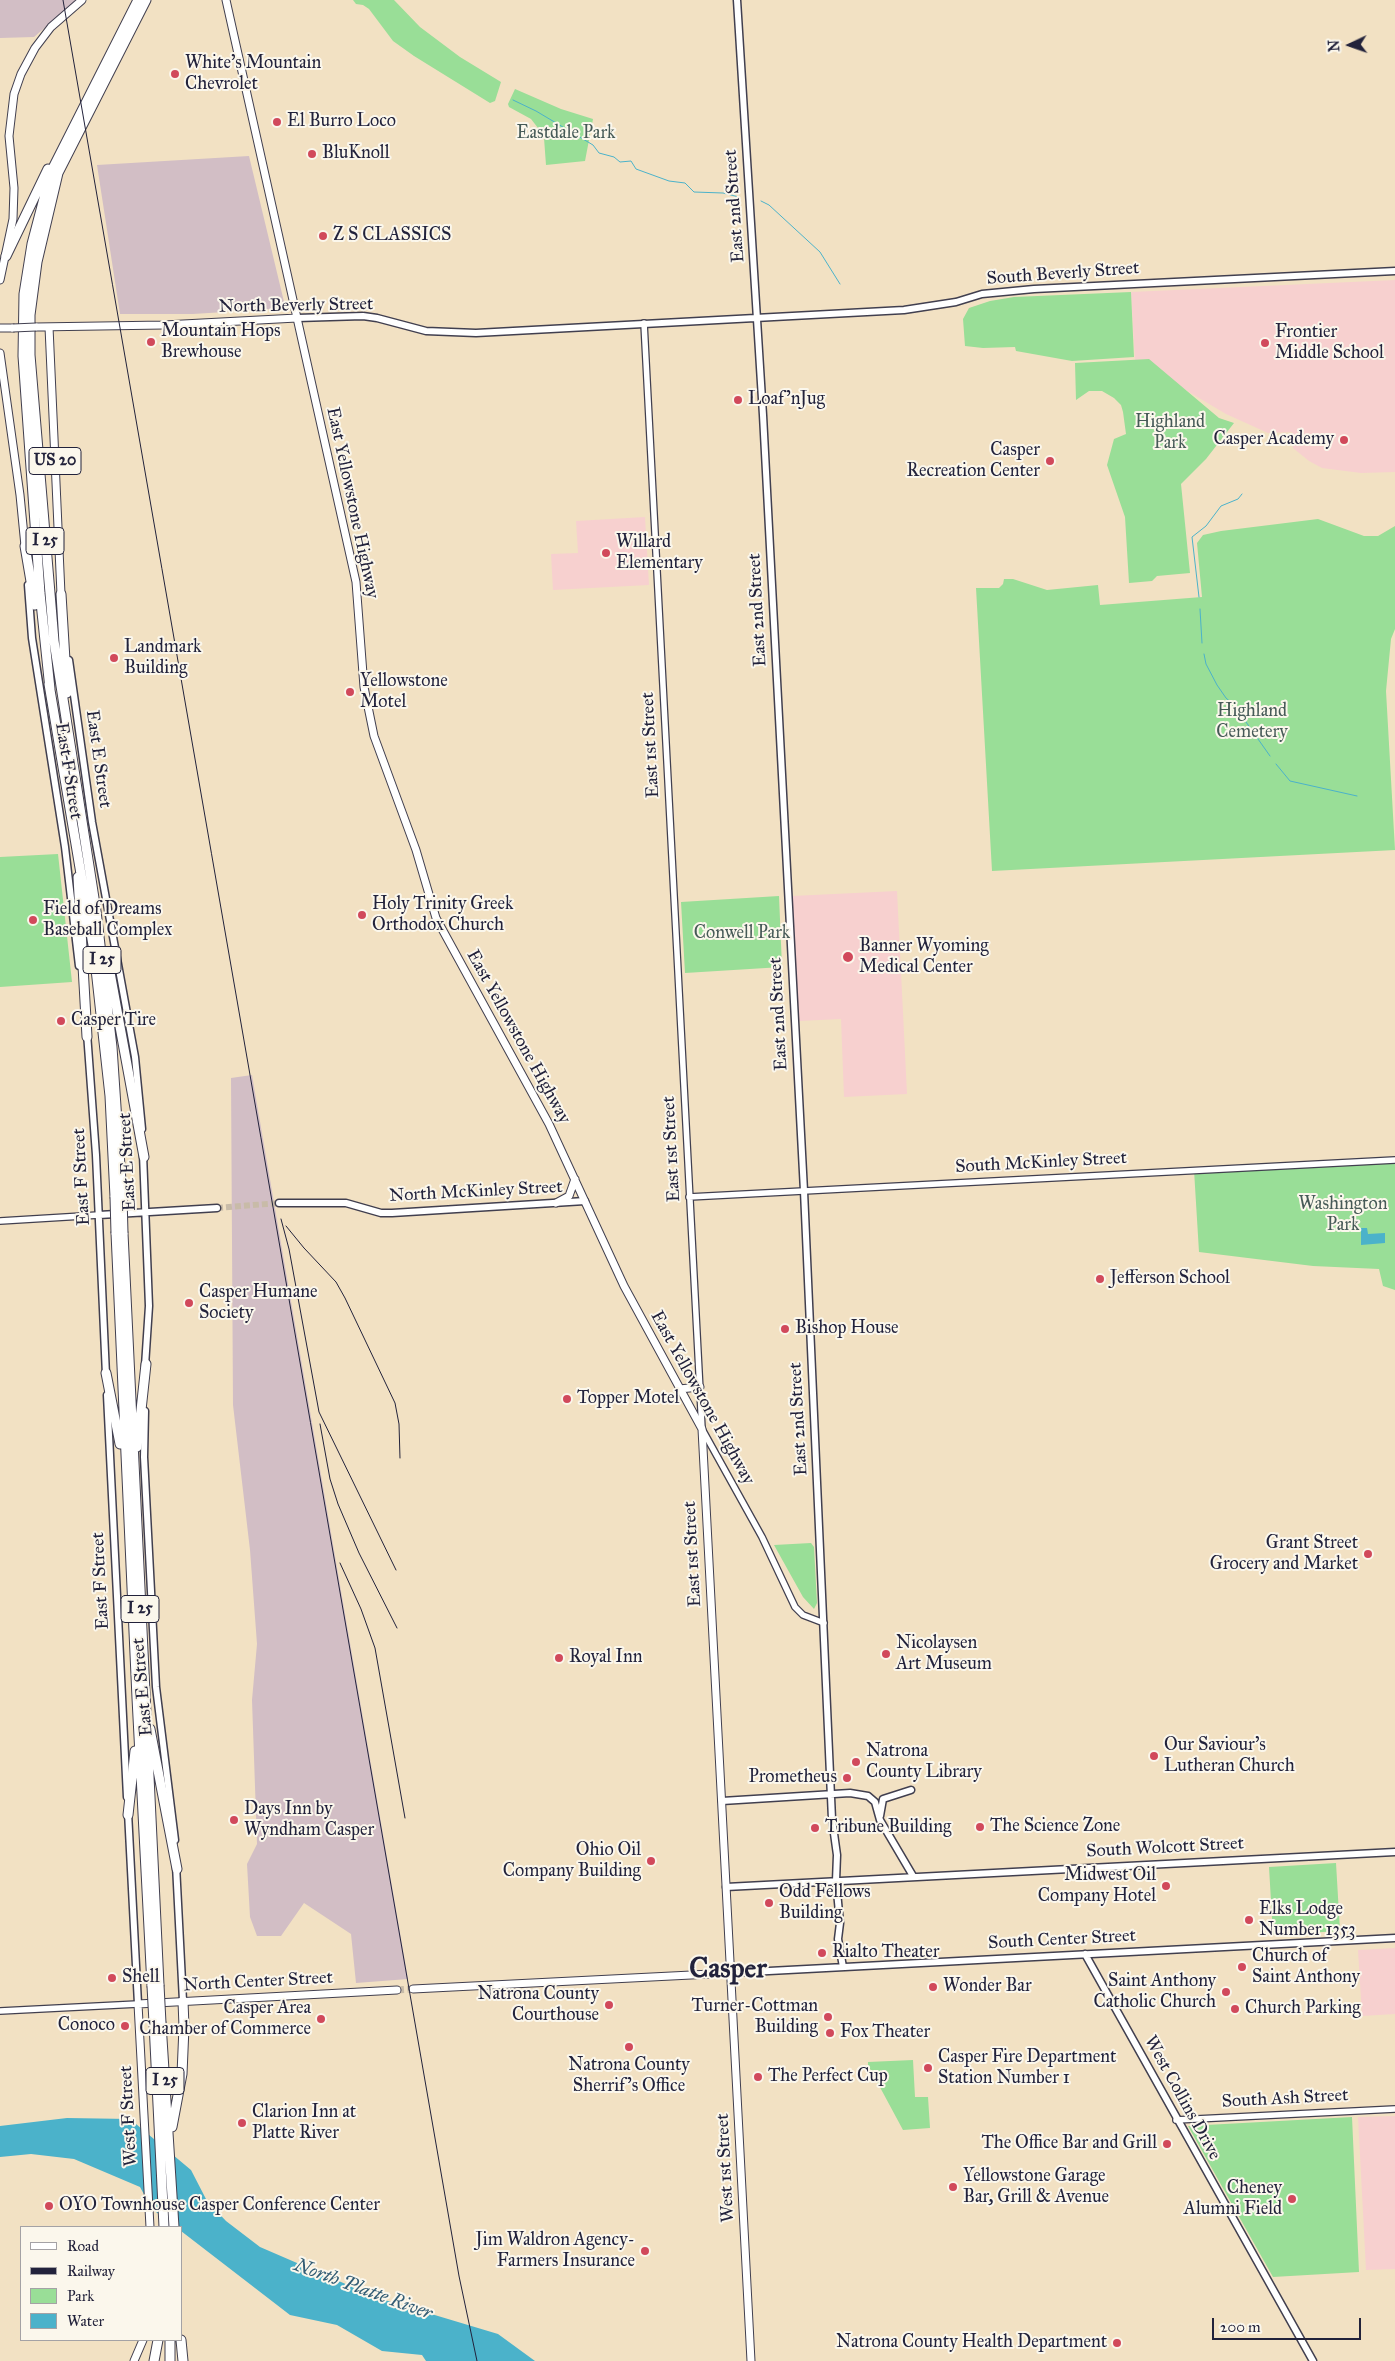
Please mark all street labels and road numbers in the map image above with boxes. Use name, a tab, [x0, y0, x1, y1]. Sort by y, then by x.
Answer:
street label: East 2nd Street	[720, 149, 750, 263]
street label: South Beverly Street	[986, 258, 1140, 290]
street label: North Beverly Street	[219, 294, 373, 318]
street label: East Yellowstone Highway	[321, 405, 383, 601]
road number: US 20	[29, 448, 81, 474]
road number: I 25	[26, 528, 64, 554]
street label: East 2nd Street	[744, 553, 772, 667]
street label: East 1st Street	[637, 692, 665, 798]
street label: East E Street	[80, 709, 116, 809]
street label: East F Street	[50, 721, 86, 821]
road number: I 25	[83, 946, 121, 974]
street label: East Yellowstone Highway	[461, 946, 575, 1128]
street label: East 2nd Street	[765, 957, 793, 1071]
street label: East 1st Street	[658, 1096, 686, 1202]
street label: East E Street	[115, 1112, 141, 1212]
street label: East F Street	[69, 1128, 95, 1226]
street label: South McKinley Street	[955, 1148, 1127, 1178]
street label: North McKinley Street	[389, 1177, 563, 1207]
street label: East Yellowstone Highway	[645, 1307, 759, 1489]
street label: East 2nd Street	[785, 1362, 813, 1476]
street label: East 1st Street	[679, 1501, 707, 1607]
street label: East F Street	[88, 1532, 114, 1630]
road number: I 25	[121, 1596, 159, 1622]
street label: East E Street	[128, 1637, 158, 1737]
street label: South Wolcott Street	[1086, 1833, 1244, 1863]
street label: South Center Street	[988, 1925, 1136, 1955]
street label: North Center Street	[183, 1967, 333, 1997]
street label: West Collins Drive	[1139, 2032, 1225, 2164]
street label: West F Street	[116, 2065, 142, 2167]
road number: I 25	[146, 2068, 184, 2094]
street label: South Ash Street	[1221, 2085, 1349, 2113]
street label: West 1st Street	[712, 2113, 740, 2223]

